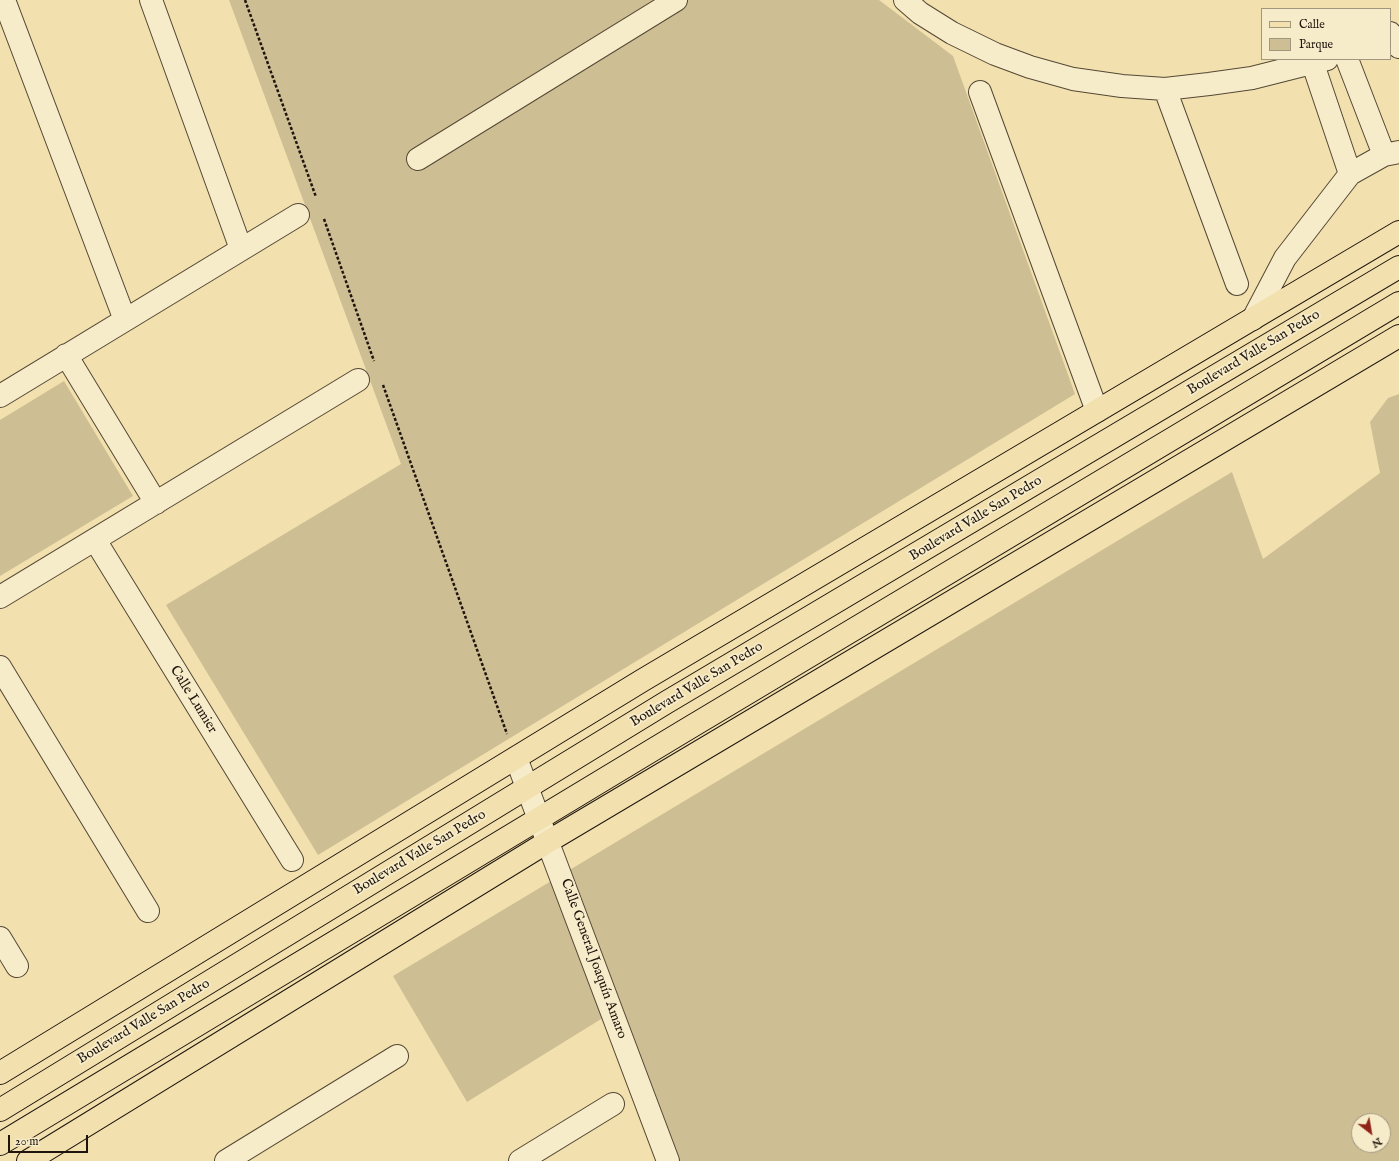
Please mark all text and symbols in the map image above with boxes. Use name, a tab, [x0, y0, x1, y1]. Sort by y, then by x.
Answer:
legend	[1261, 8, 1391, 60]
text: Calle	[1299, 17, 1325, 32]
text: Parque	[1299, 37, 1333, 52]
street label: Boulevard Valle San Pedro	[1185, 307, 1323, 399]
street label: Boulevard Valle San Pedro	[907, 473, 1045, 565]
street label: Boulevard Valle San Pedro	[628, 639, 766, 731]
street label: Calle Lumier	[166, 663, 220, 737]
street label: Boulevard Valle San Pedro	[351, 807, 489, 899]
street label: Calle General Joaquín Amaro	[556, 877, 630, 1041]
street label: Boulevard Valle San Pedro	[75, 976, 213, 1068]
north arrow	[1351, 1113, 1391, 1153]
scale bar	[10, 1127, 90, 1153]
text: 20 m	[15, 1134, 38, 1149]
text: N	[1369, 1134, 1384, 1151]

